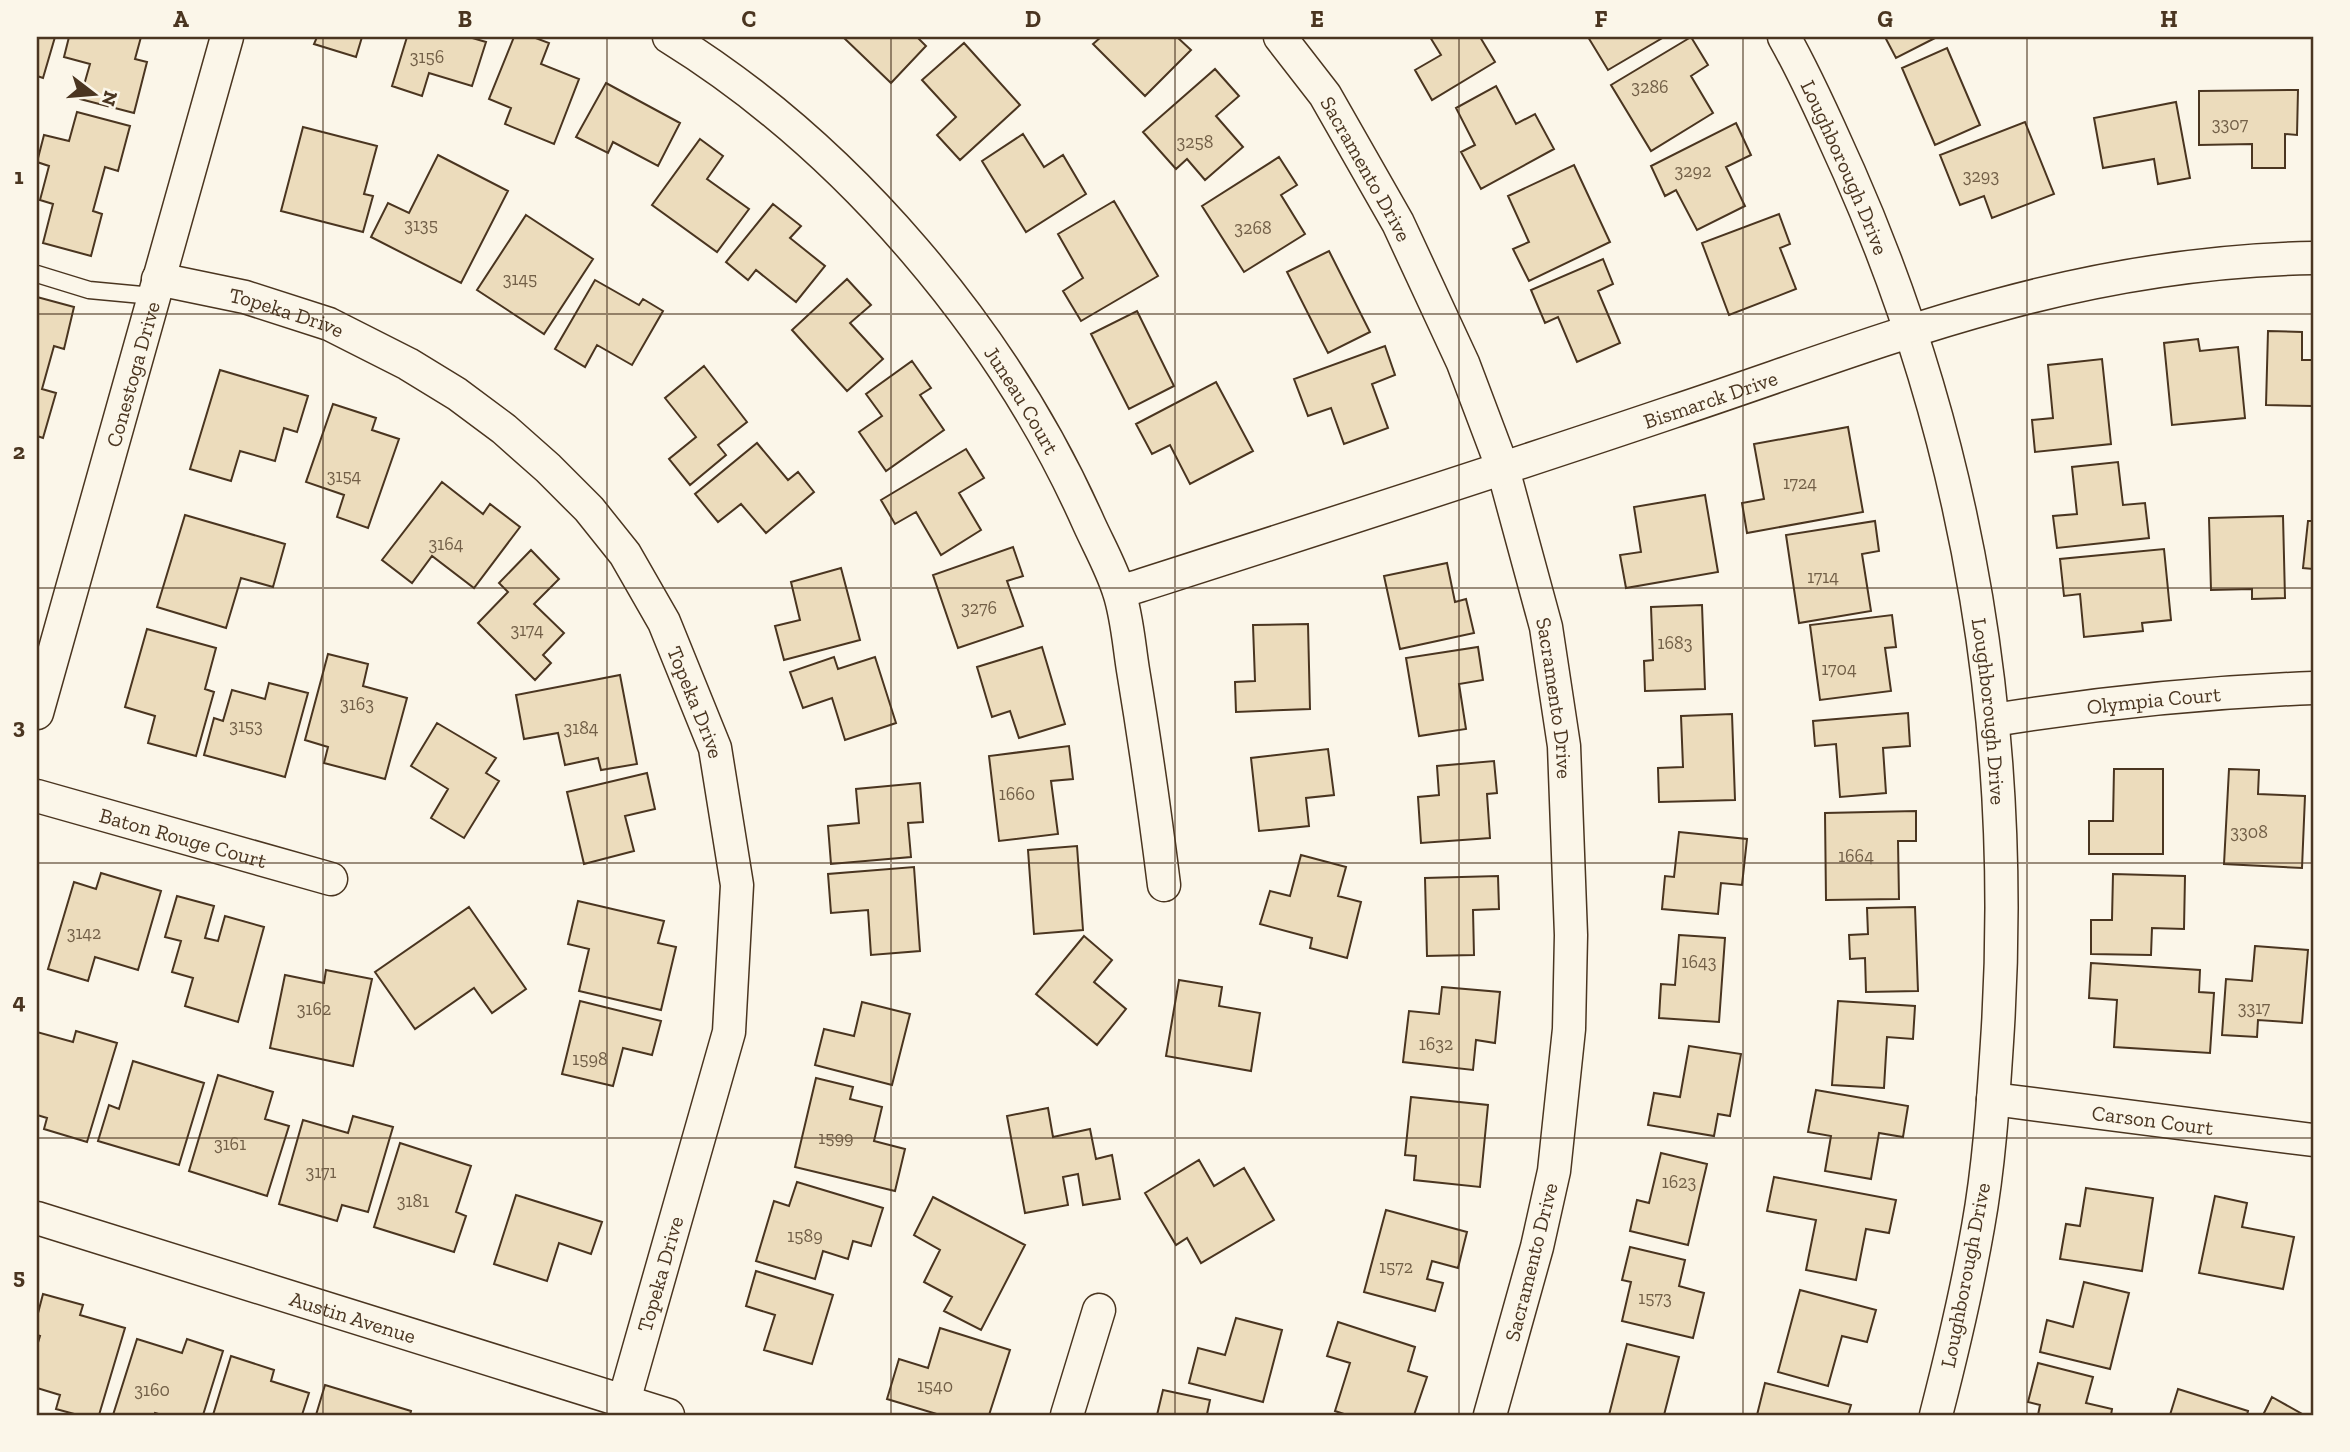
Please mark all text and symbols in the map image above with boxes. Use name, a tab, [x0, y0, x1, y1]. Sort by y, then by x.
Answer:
text: A	[173, 5, 189, 33]
text: B	[458, 5, 472, 33]
text: C	[742, 5, 756, 33]
text: D	[1025, 5, 1041, 33]
text: E	[1310, 5, 1324, 33]
text: F	[1594, 5, 1608, 33]
text: G	[1877, 5, 1893, 33]
text: H	[2160, 5, 2178, 33]
house number: 3156	[410, 46, 444, 68]
north arrow	[60, 60, 130, 130]
house number: 3286	[1631, 76, 1669, 98]
street label: Loughborough Drive	[1796, 76, 1894, 258]
text: N	[97, 88, 123, 109]
street label: Sacramento Drive	[1316, 92, 1417, 245]
house number: 3307	[2212, 113, 2249, 135]
house number: 3258	[1177, 131, 1213, 153]
house number: 3292	[1675, 160, 1711, 182]
text: 1	[14, 162, 24, 190]
house number: 3293	[1963, 165, 1999, 187]
house number: 3135	[404, 214, 438, 236]
house number: 3268	[1234, 217, 1272, 239]
house number: 3145	[503, 268, 537, 290]
street label: Topeka Drive	[227, 282, 349, 342]
street label: Conestoga Drive	[100, 298, 165, 450]
street label: Juneau Court	[979, 341, 1065, 458]
street label: Bismarck Drive	[1640, 365, 1781, 433]
text: 2	[13, 437, 25, 465]
house number: 3154	[327, 465, 362, 487]
house number: 1724	[1783, 472, 1817, 494]
house number: 3164	[429, 533, 464, 555]
house number: 1714	[1807, 566, 1839, 588]
house number: 3276	[961, 597, 997, 619]
street label: Sacramento Drive	[1531, 614, 1578, 780]
street label: Loughborough Drive	[1967, 616, 2011, 806]
house number: 3174	[510, 619, 544, 641]
house number: 1683	[1658, 632, 1693, 654]
street label: Topeka Drive	[663, 642, 729, 760]
house number: 1704	[1821, 658, 1857, 680]
street label: Olympia Court	[2085, 681, 2222, 719]
house number: 3163	[340, 693, 374, 715]
text: 3	[13, 712, 25, 740]
house number: 3153	[229, 715, 263, 737]
house number: 3184	[563, 717, 599, 739]
house number: 1660	[999, 783, 1035, 805]
street label: Baton Rouge Court	[97, 802, 270, 873]
house number: 3308	[2230, 821, 2268, 843]
house number: 1664	[1838, 845, 1874, 867]
house number: 3142	[67, 922, 101, 944]
house number: 1643	[1682, 951, 1717, 973]
text: 4	[12, 987, 26, 1015]
house number: 3317	[2238, 997, 2271, 1019]
house number: 3162	[297, 998, 331, 1020]
house number: 1632	[1419, 1033, 1453, 1055]
house number: 1598	[572, 1048, 608, 1070]
street label: Carson Court	[2091, 1099, 2215, 1140]
house number: 1599	[818, 1127, 854, 1149]
house number: 3161	[214, 1133, 246, 1155]
house number: 3171	[306, 1161, 336, 1183]
house number: 1623	[1662, 1171, 1696, 1193]
street label: Sacramento Drive	[1499, 1180, 1563, 1344]
street label: Loughborough Drive	[1935, 1180, 1995, 1370]
house number: 3181	[397, 1190, 429, 1212]
street label: Topeka Drive	[632, 1213, 688, 1335]
house number: 1589	[787, 1225, 823, 1247]
house number: 1572	[1379, 1256, 1413, 1278]
text: 5	[13, 1262, 25, 1290]
street label: Austin Avenue	[287, 1285, 419, 1348]
house number: 1573	[1638, 1287, 1672, 1309]
house number: 1540	[917, 1375, 953, 1397]
house number: 3160	[134, 1379, 170, 1401]

